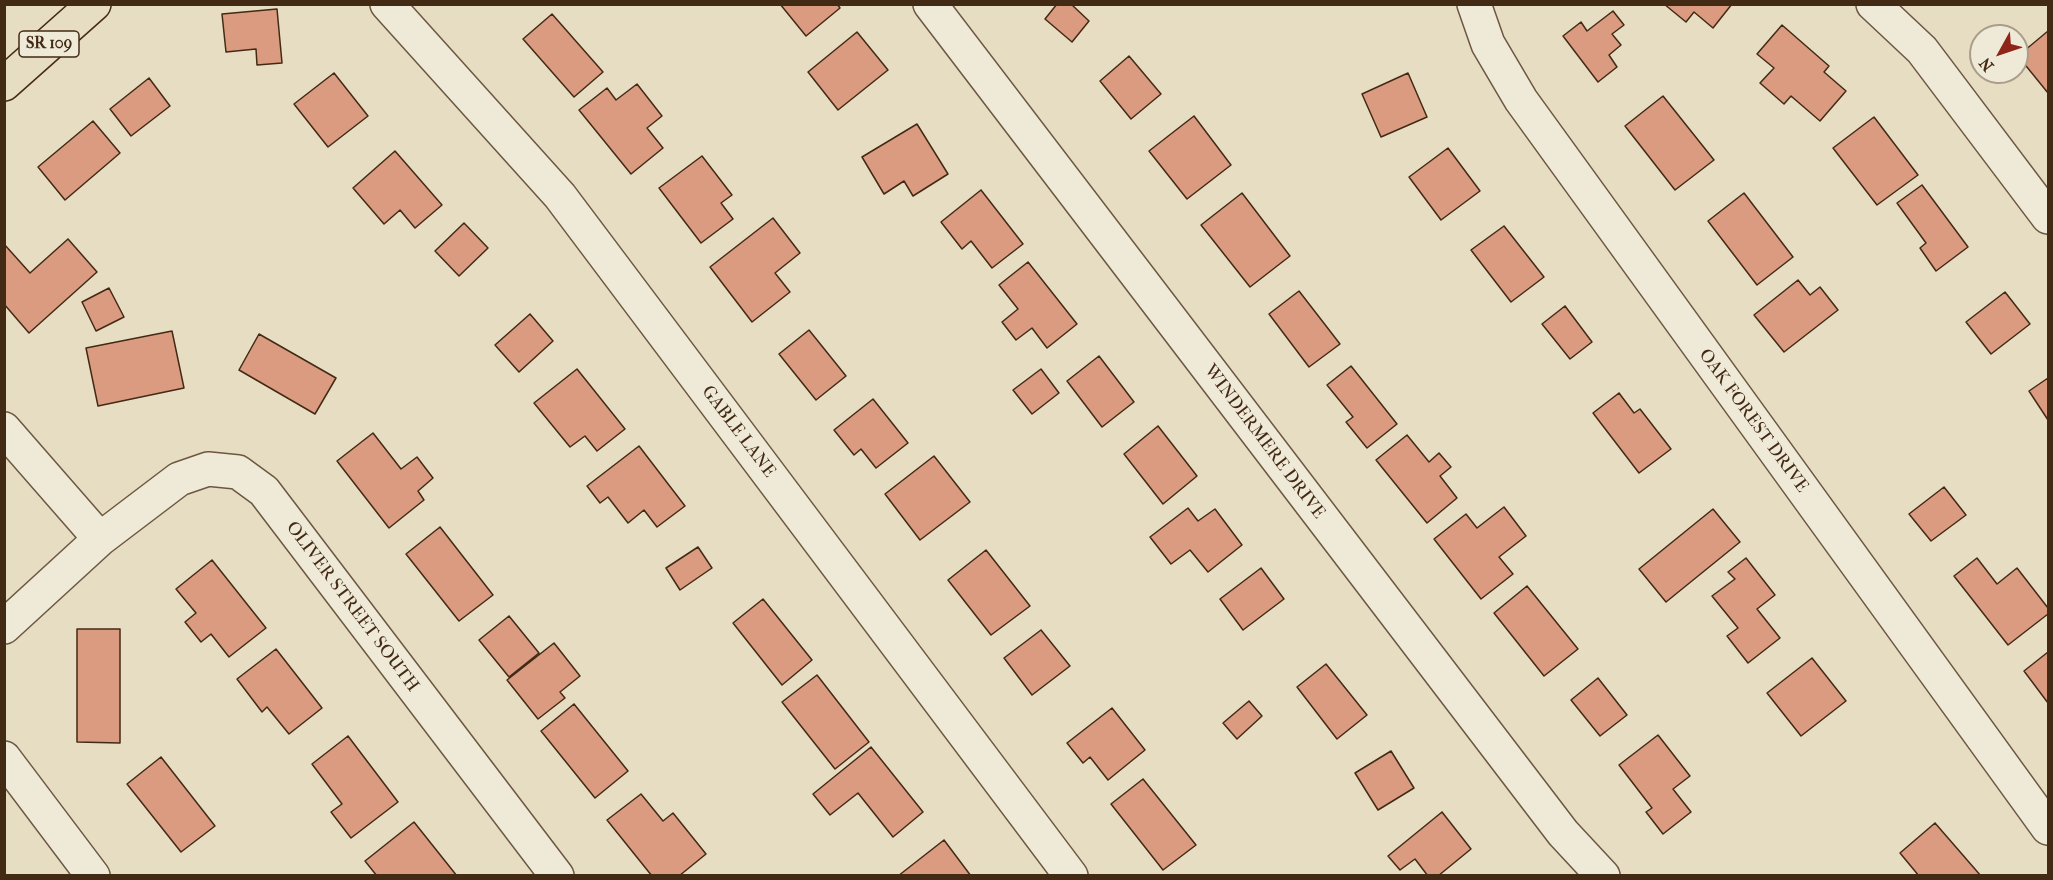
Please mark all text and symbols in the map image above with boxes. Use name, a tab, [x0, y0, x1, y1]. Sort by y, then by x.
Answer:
north arrow	[1969, 24, 2029, 84]
road number: SR 109	[19, 31, 79, 57]
text: N	[1975, 54, 1998, 75]
street label: OAK FOREST DRIVE	[1694, 345, 1812, 497]
street label: WINDERMERE DRIVE	[1199, 361, 1329, 523]
street label: GABLE LANE	[697, 382, 779, 482]
street label: OLIVER STREET SOUTH	[281, 518, 423, 696]

